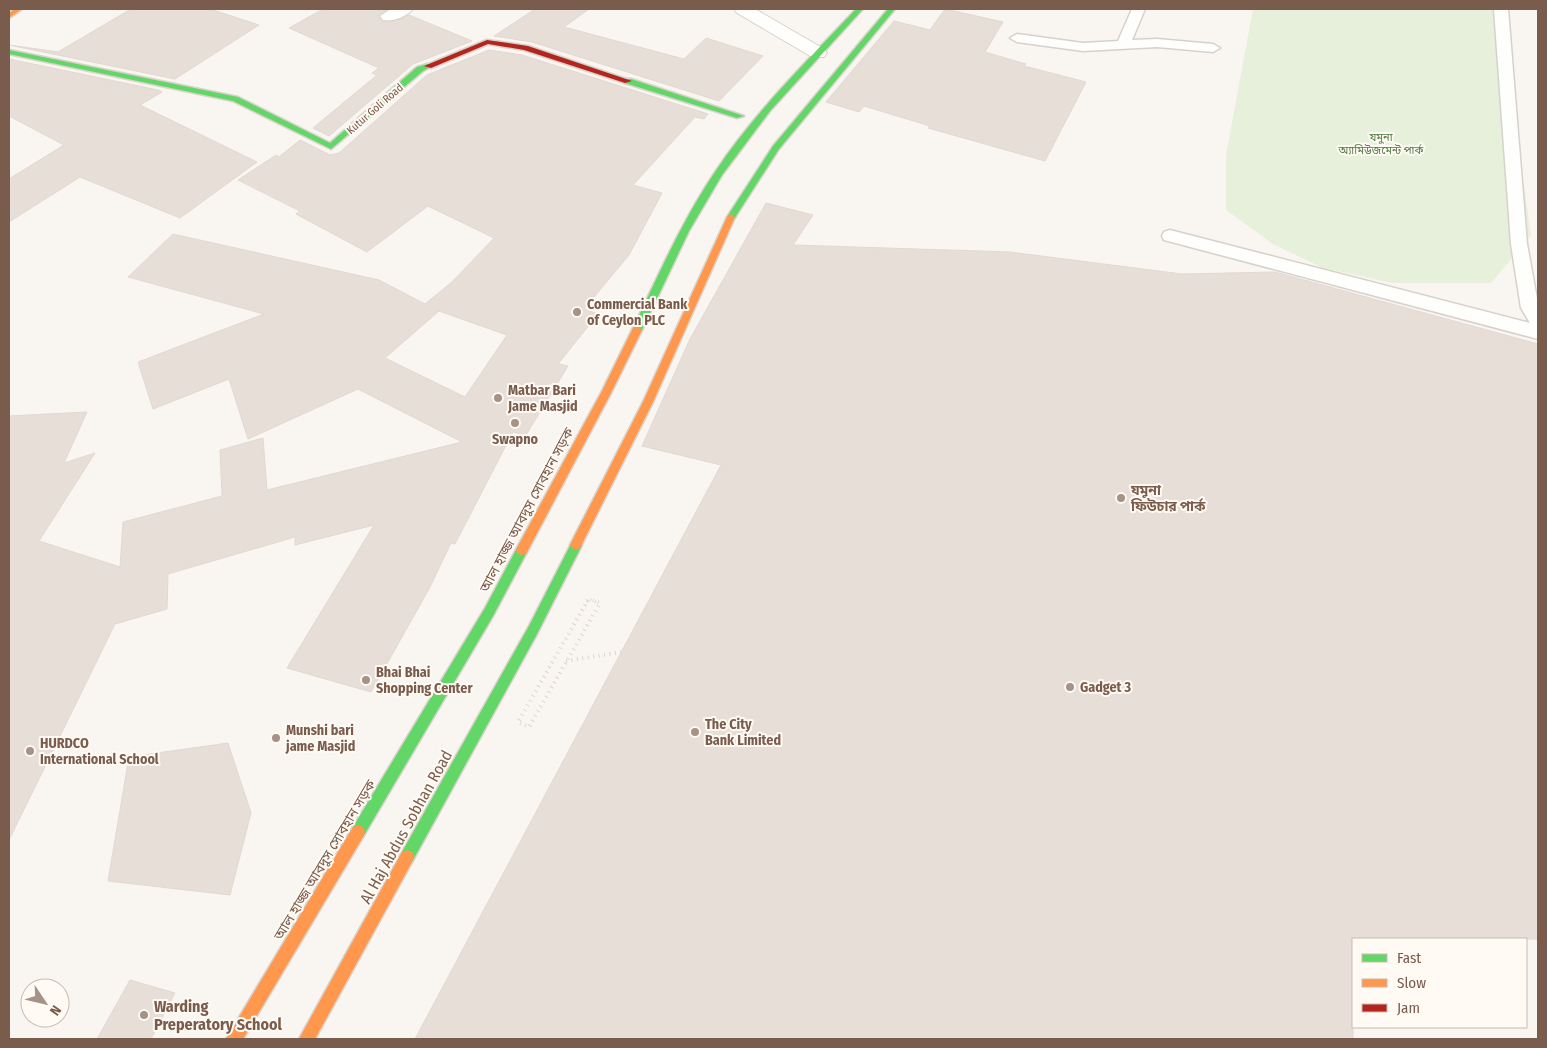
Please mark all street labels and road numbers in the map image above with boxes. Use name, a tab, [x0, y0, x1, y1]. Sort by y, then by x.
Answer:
street label: Kutur Goli Road	[344, 81, 406, 137]
street label: আল হাজ্জ আবদুস সোবহান সড়ক	[476, 424, 578, 596]
street label: Al Haj Abdus Sobhan Road	[356, 747, 456, 907]
street label: আল হাজ্জ আবদুস সোবহান সড়ক	[270, 776, 380, 944]

